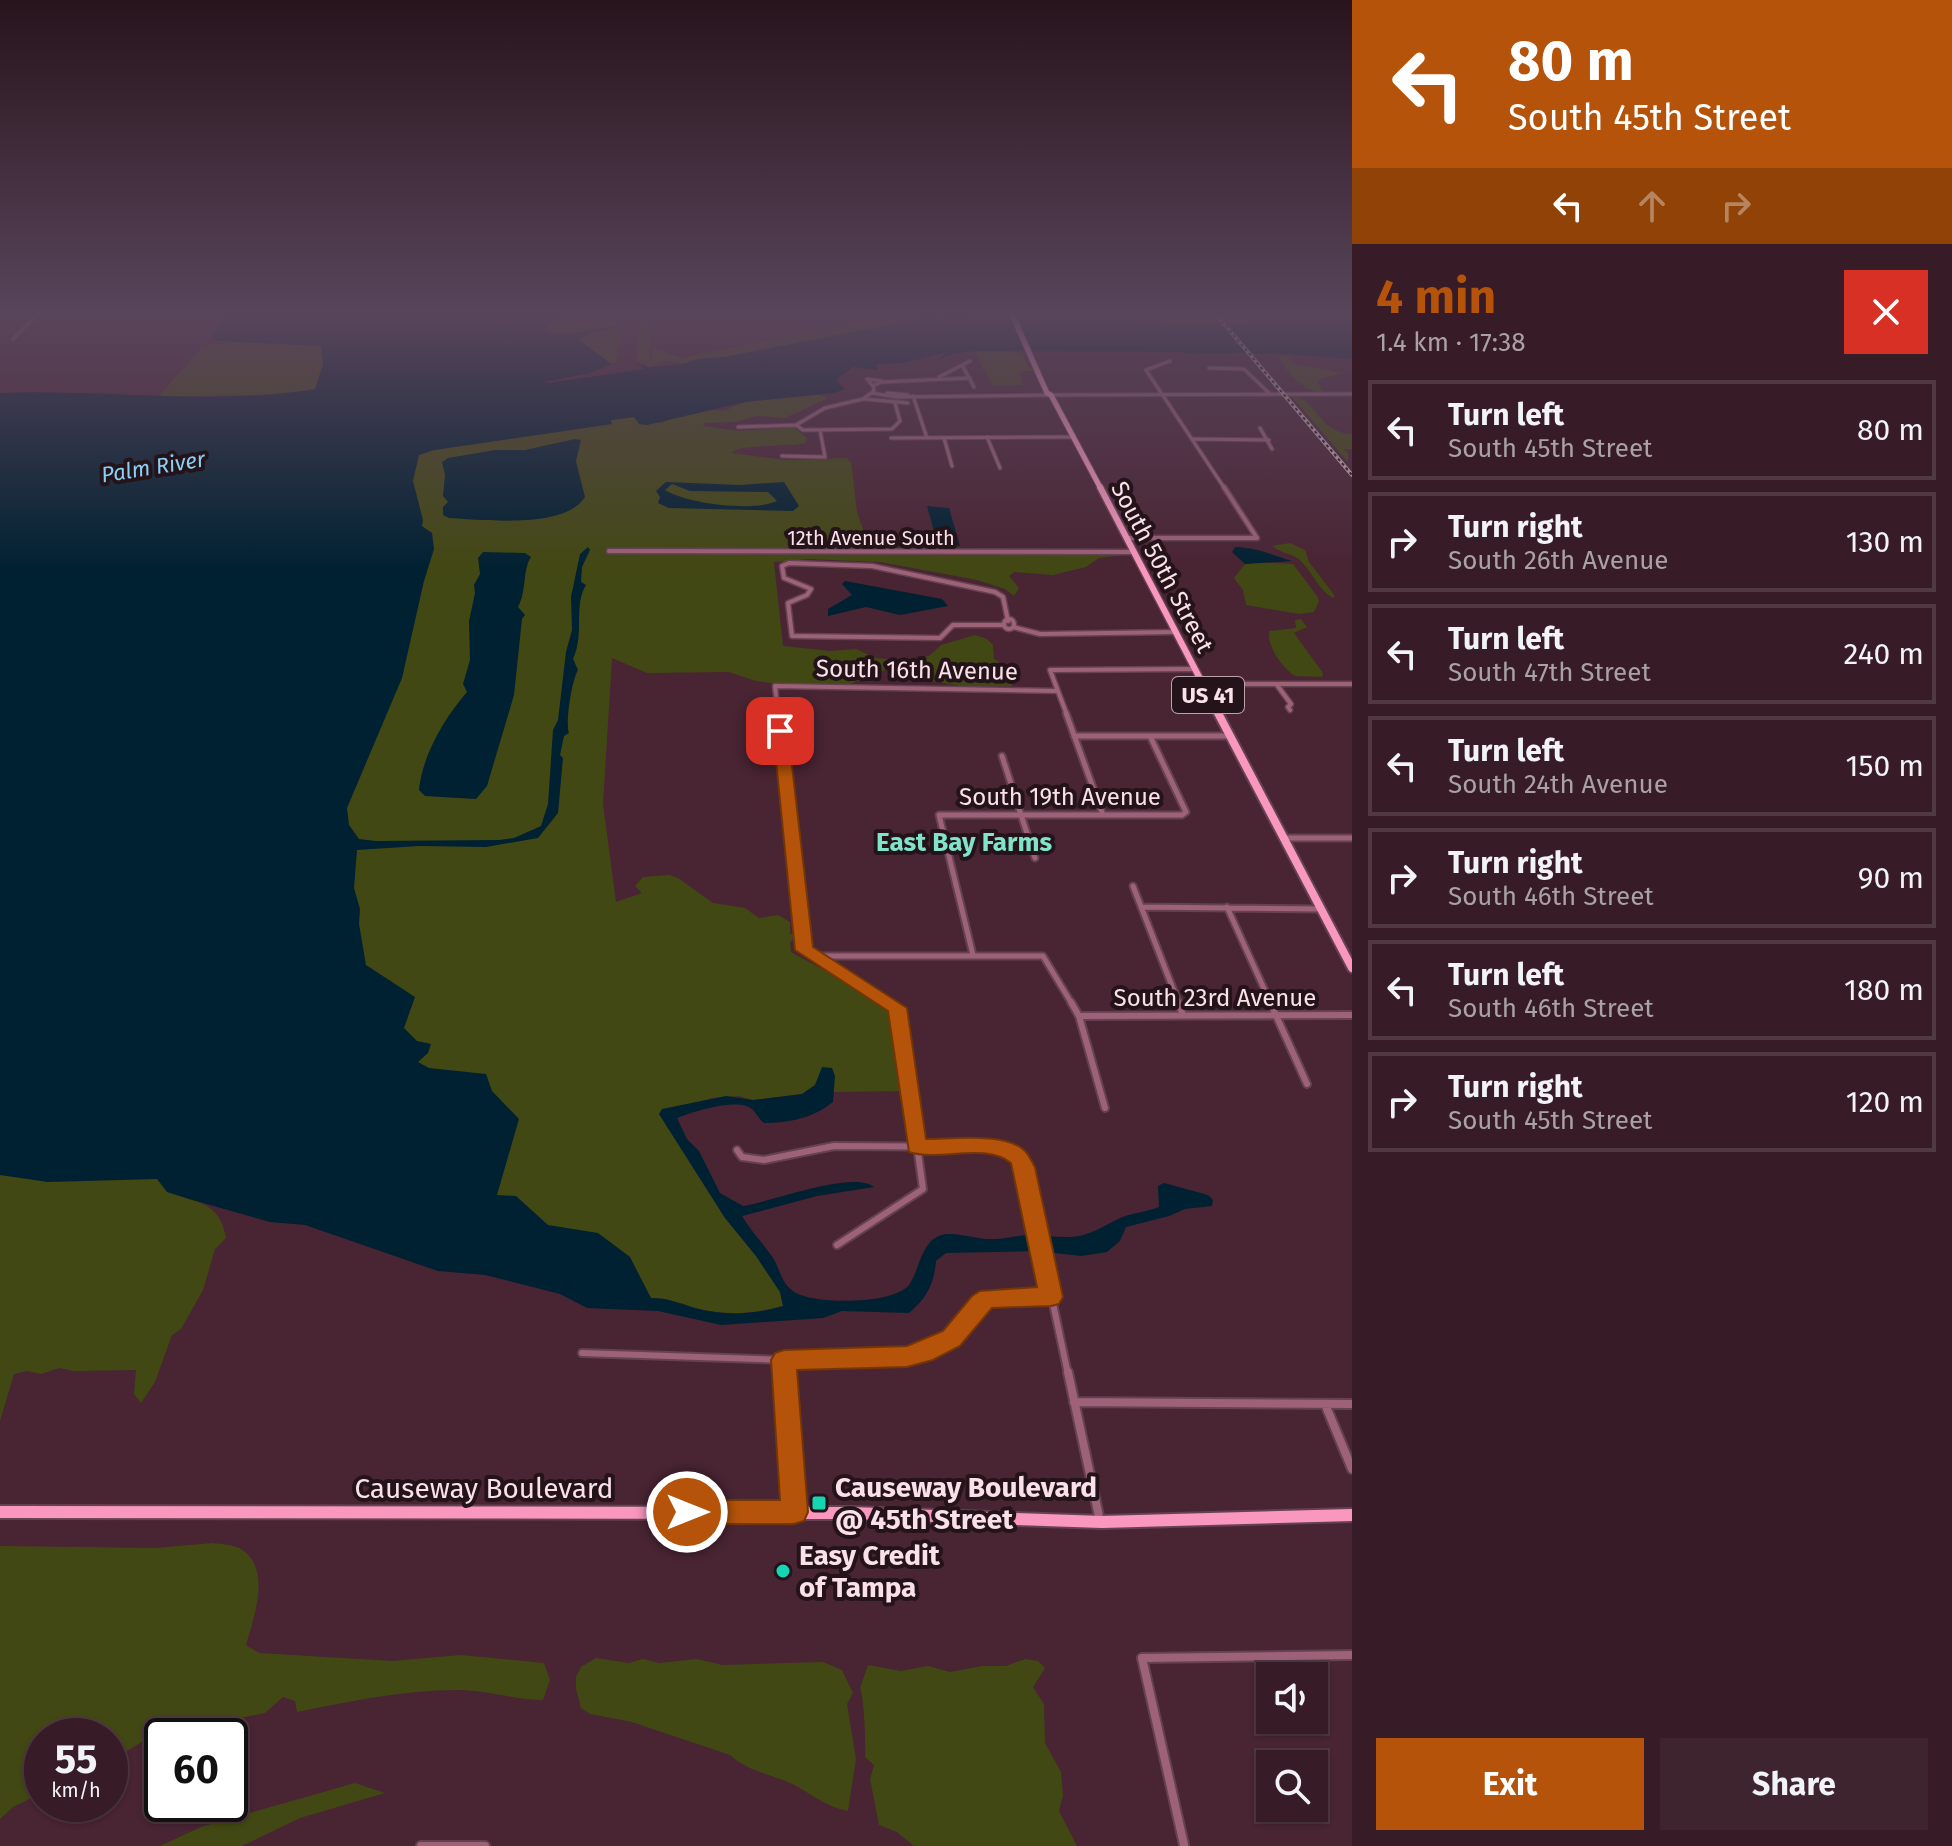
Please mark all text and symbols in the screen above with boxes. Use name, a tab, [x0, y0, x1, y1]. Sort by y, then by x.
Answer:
text: 80 m	[1508, 28, 1634, 95]
icon: left	[1376, 32, 1480, 136]
text: South 45th Street	[1508, 96, 1791, 140]
icon: left	[1546, 184, 1590, 228]
icon: ahead	[1630, 184, 1674, 228]
icon: right	[1714, 184, 1758, 228]
text: 4 min	[1376, 268, 1496, 326]
button: close	[1844, 270, 1928, 354]
text: 1.4 km · 17:38	[1376, 327, 1526, 358]
text: Turn left	[1448, 397, 1564, 433]
icon: left	[1380, 408, 1424, 452]
text: 80 m	[1857, 412, 1924, 448]
text: South 45th Street	[1448, 433, 1652, 464]
water label: Palm River	[99, 445, 208, 489]
street label: South 50th Street	[1105, 477, 1219, 658]
text: Turn right	[1448, 509, 1583, 545]
icon: right	[1380, 520, 1424, 564]
text: 130 m	[1846, 524, 1924, 560]
street label: 12th Avenue South	[787, 526, 955, 550]
text: South 26th Avenue	[1448, 545, 1669, 576]
text: Turn left	[1448, 621, 1564, 657]
icon: left	[1380, 632, 1424, 676]
text: 240 m	[1844, 636, 1924, 672]
street label: South 16th Avenue	[816, 654, 1018, 686]
text: South 47th Street	[1448, 657, 1651, 688]
road number: US 41	[1172, 677, 1244, 713]
pin	[746, 697, 814, 765]
icon: arrive	[758, 709, 802, 753]
text: Turn left	[1448, 733, 1564, 769]
icon: left	[1380, 744, 1424, 788]
text: 150 m	[1846, 748, 1924, 784]
text: South 24th Avenue	[1448, 769, 1668, 800]
street label: South 19th Avenue	[959, 783, 1161, 811]
district label: East Bay Farms	[876, 827, 1052, 858]
text: Turn right	[1448, 845, 1583, 881]
icon: right	[1380, 856, 1424, 900]
text: 90 m	[1858, 860, 1924, 896]
text: South 46th Street	[1448, 881, 1654, 912]
text: Turn left	[1448, 957, 1564, 993]
icon: left	[1380, 968, 1424, 1012]
text: 180 m	[1844, 972, 1924, 1008]
street label: South 23rd Avenue	[1114, 984, 1316, 1012]
text: South 46th Street	[1448, 993, 1654, 1024]
text: Turn right	[1448, 1069, 1583, 1105]
icon: right	[1380, 1080, 1424, 1124]
text: 120 m	[1846, 1084, 1924, 1120]
text: South 45th Street	[1448, 1105, 1652, 1136]
position arrow	[645, 1470, 729, 1554]
place label: Causeway Boulevard @ 45th Street	[835, 1471, 1097, 1536]
street label: Causeway Boulevard	[354, 1472, 614, 1505]
marker: Causeway Boulevard @ 45th Street	[810, 1494, 828, 1512]
place label: Easy Credit of Tampa	[799, 1539, 941, 1604]
marker: Easy Credit of Tampa	[774, 1562, 792, 1580]
map controls	[1256, 1662, 1328, 1822]
button: sound	[1256, 1662, 1328, 1734]
speed limit sign: 60	[144, 1718, 248, 1822]
text: 55	[55, 1736, 97, 1784]
button: Exit	[1376, 1738, 1644, 1830]
button: Share	[1660, 1738, 1928, 1830]
button: search	[1256, 1750, 1328, 1822]
text: km/h	[51, 1778, 101, 1802]

